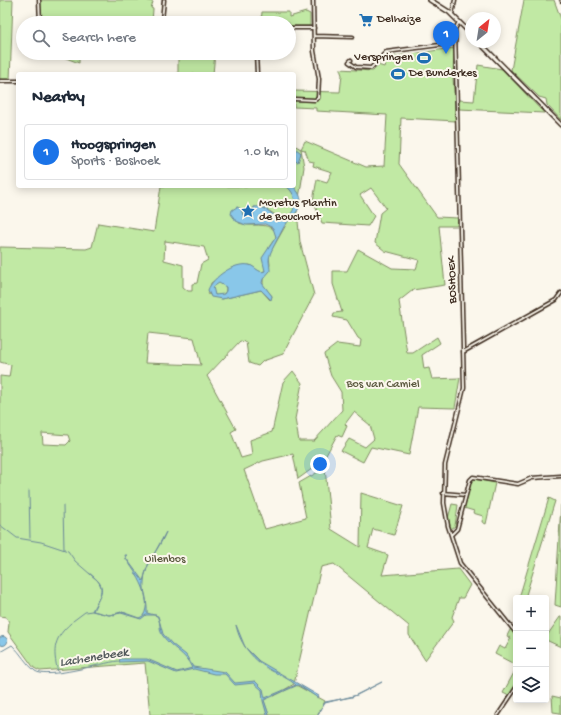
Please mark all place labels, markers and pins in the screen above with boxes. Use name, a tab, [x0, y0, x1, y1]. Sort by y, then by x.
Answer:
supermarket icon: Delhaize	[358, 12, 374, 28]
place label: Delhaize	[376, 13, 422, 27]
pin: 1	[433, 21, 459, 54]
sports icon: Verspringen	[416, 50, 432, 66]
place label: Verspringen	[353, 51, 413, 65]
sports icon: De Bunderkes	[390, 66, 406, 82]
place label: De Bunderkes	[408, 67, 477, 81]
place label: Moretus Plantin de Bouchout	[259, 197, 337, 225]
place icon: Moretus Plantin de Bouchout	[240, 203, 256, 219]

